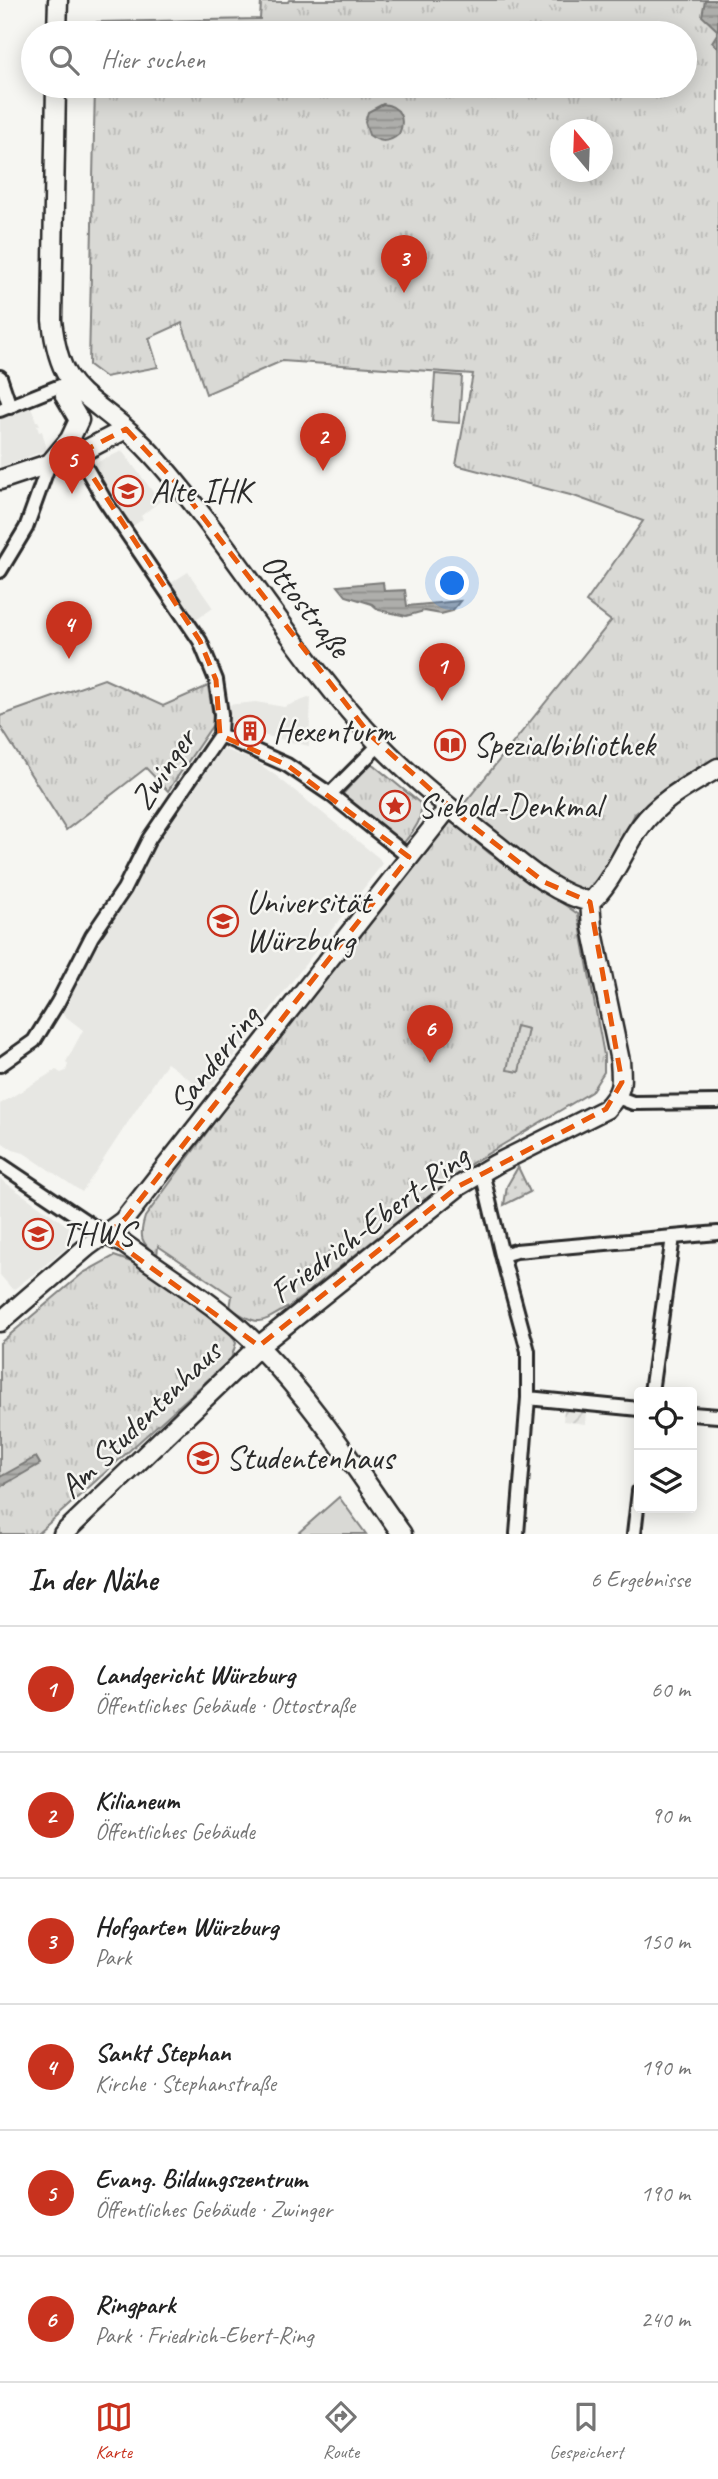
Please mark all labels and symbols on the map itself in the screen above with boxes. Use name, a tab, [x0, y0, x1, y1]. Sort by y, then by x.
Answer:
north arrow	[550, 119, 613, 182]
pin: 3	[381, 235, 427, 293]
pin: 2	[300, 413, 346, 471]
pin: 5	[49, 436, 95, 494]
place label: Alte IHK	[151, 470, 257, 512]
school or university icon: Alte IHK	[111, 474, 145, 508]
street label: Ottostraße	[252, 544, 361, 668]
your location	[435, 566, 469, 600]
pin: 4	[46, 601, 92, 659]
pin: 1	[419, 643, 465, 701]
place label: Hexenturm	[273, 710, 396, 752]
building icon: Hexenturm	[233, 714, 267, 748]
street label: Zwinger	[121, 718, 207, 817]
place label: Spezialbibliothek	[473, 724, 657, 766]
library icon: Spezialbibliothek	[433, 728, 467, 762]
place label: Siebold-Denkmal	[418, 785, 607, 827]
place icon: Siebold-Denkmal	[378, 789, 412, 823]
place label: Universität Würzburg	[246, 881, 373, 961]
school or university icon: Universität Würzburg	[206, 904, 240, 938]
street label: Sanderring	[159, 995, 270, 1121]
pin: 6	[407, 1005, 453, 1063]
street label: Friedrich-Ebert-Ring	[261, 1134, 479, 1313]
place label: THWS	[61, 1213, 139, 1255]
school or university icon: THWS	[21, 1217, 55, 1251]
street label: Am Studentenhaus	[50, 1329, 232, 1507]
place label: Studentenhaus	[226, 1437, 396, 1479]
school or university icon: Studentenhaus	[186, 1441, 220, 1475]

